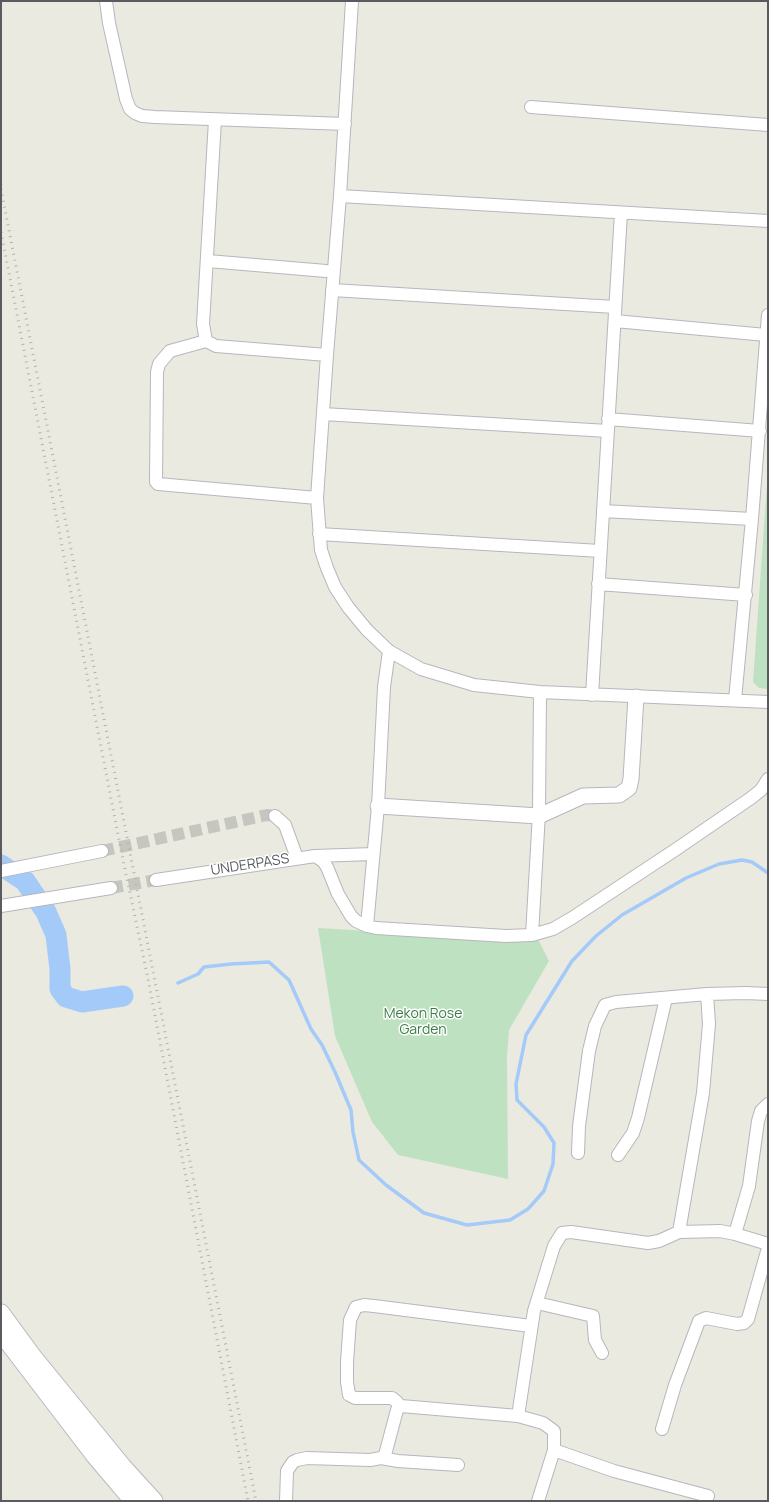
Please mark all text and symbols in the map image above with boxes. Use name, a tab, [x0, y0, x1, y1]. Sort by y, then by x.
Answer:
street label: UNDERPASS	[209, 850, 291, 880]
park label: Mekon Rose Garden	[384, 1006, 462, 1038]

